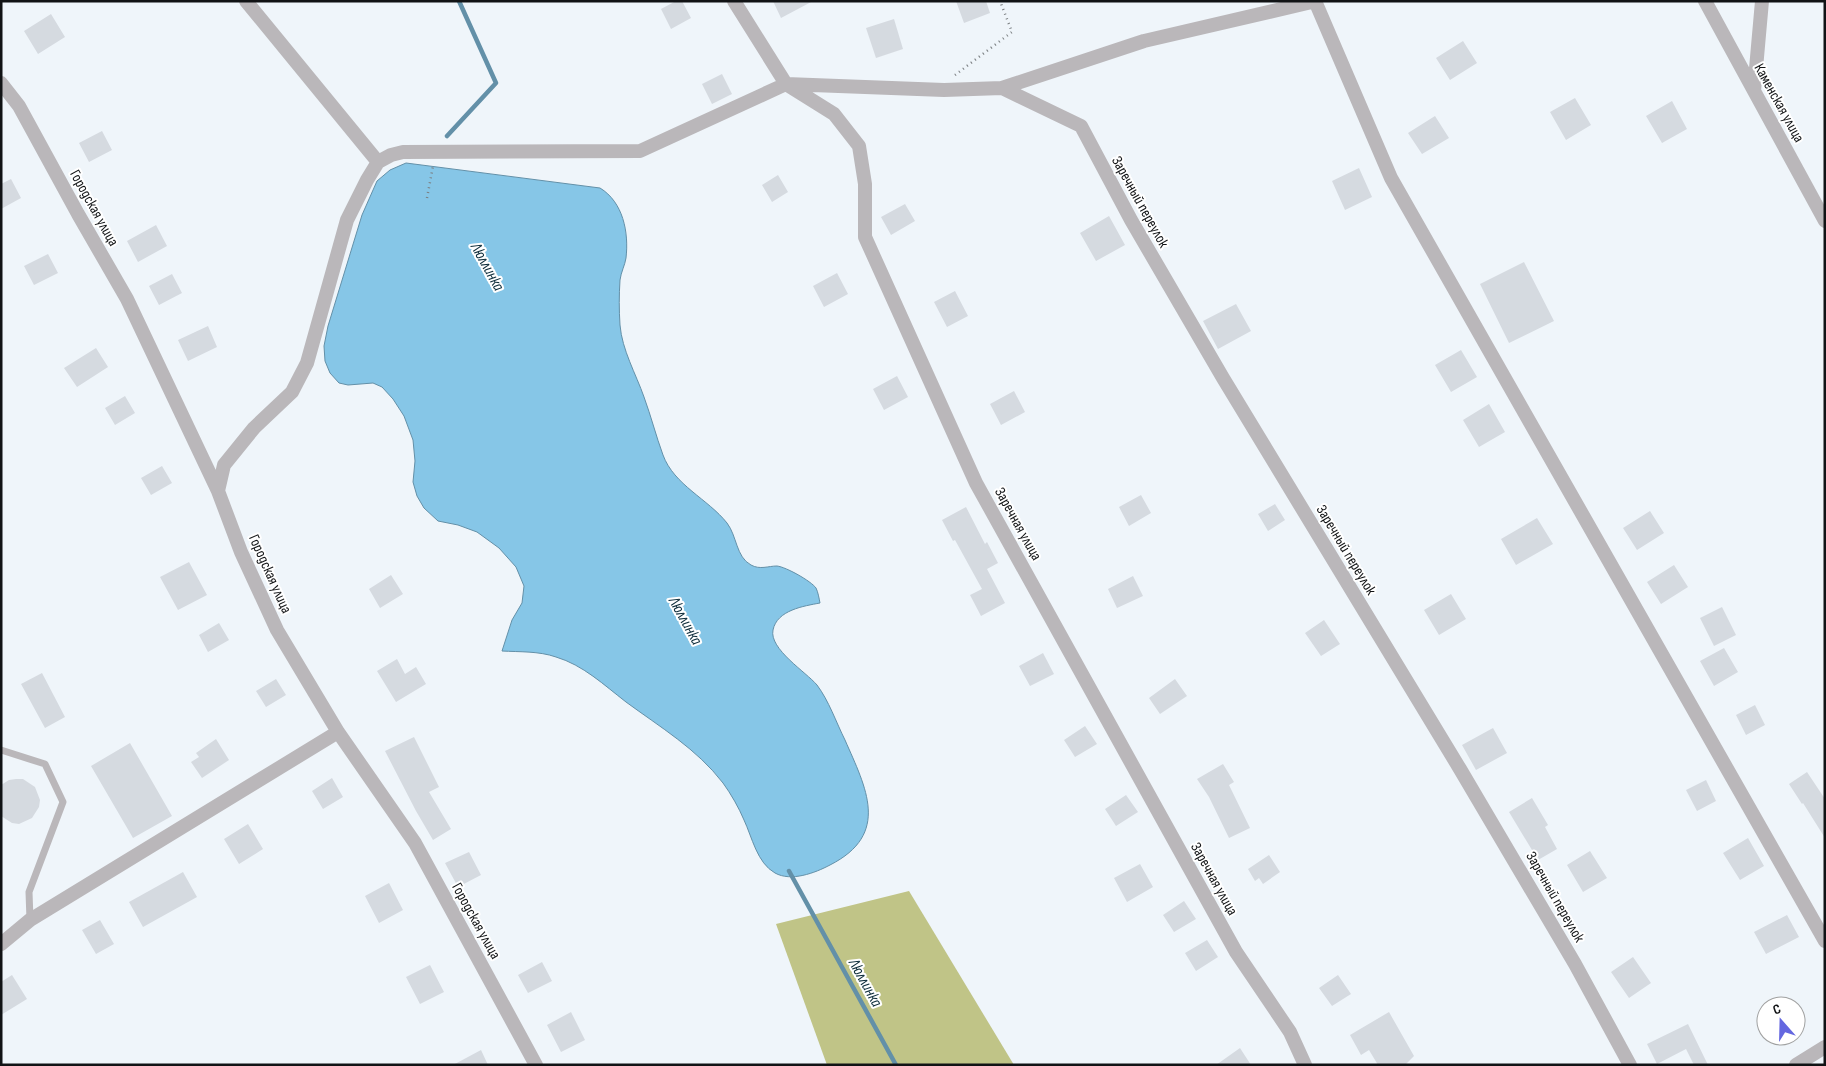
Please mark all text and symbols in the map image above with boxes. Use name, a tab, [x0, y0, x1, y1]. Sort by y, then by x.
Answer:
street label: Каменская улица	[1750, 60, 1809, 146]
street label: Заречный переулок	[1107, 153, 1173, 251]
street label: Городская улица	[65, 167, 123, 250]
water label: Люллинка	[466, 239, 508, 295]
street label: Заречная улица	[990, 484, 1046, 564]
street label: Заречный переулок	[1312, 502, 1380, 599]
street label: Городская улица	[244, 532, 296, 617]
water label: Люллинка	[664, 593, 706, 649]
street label: Заречная улица	[1186, 839, 1242, 919]
street label: Заречный переулок	[1521, 848, 1589, 946]
street label: Городская улица	[447, 880, 505, 963]
water label: Люллинка	[844, 955, 886, 1011]
north arrow	[1756, 996, 1806, 1046]
text: С	[1770, 1000, 1783, 1018]

